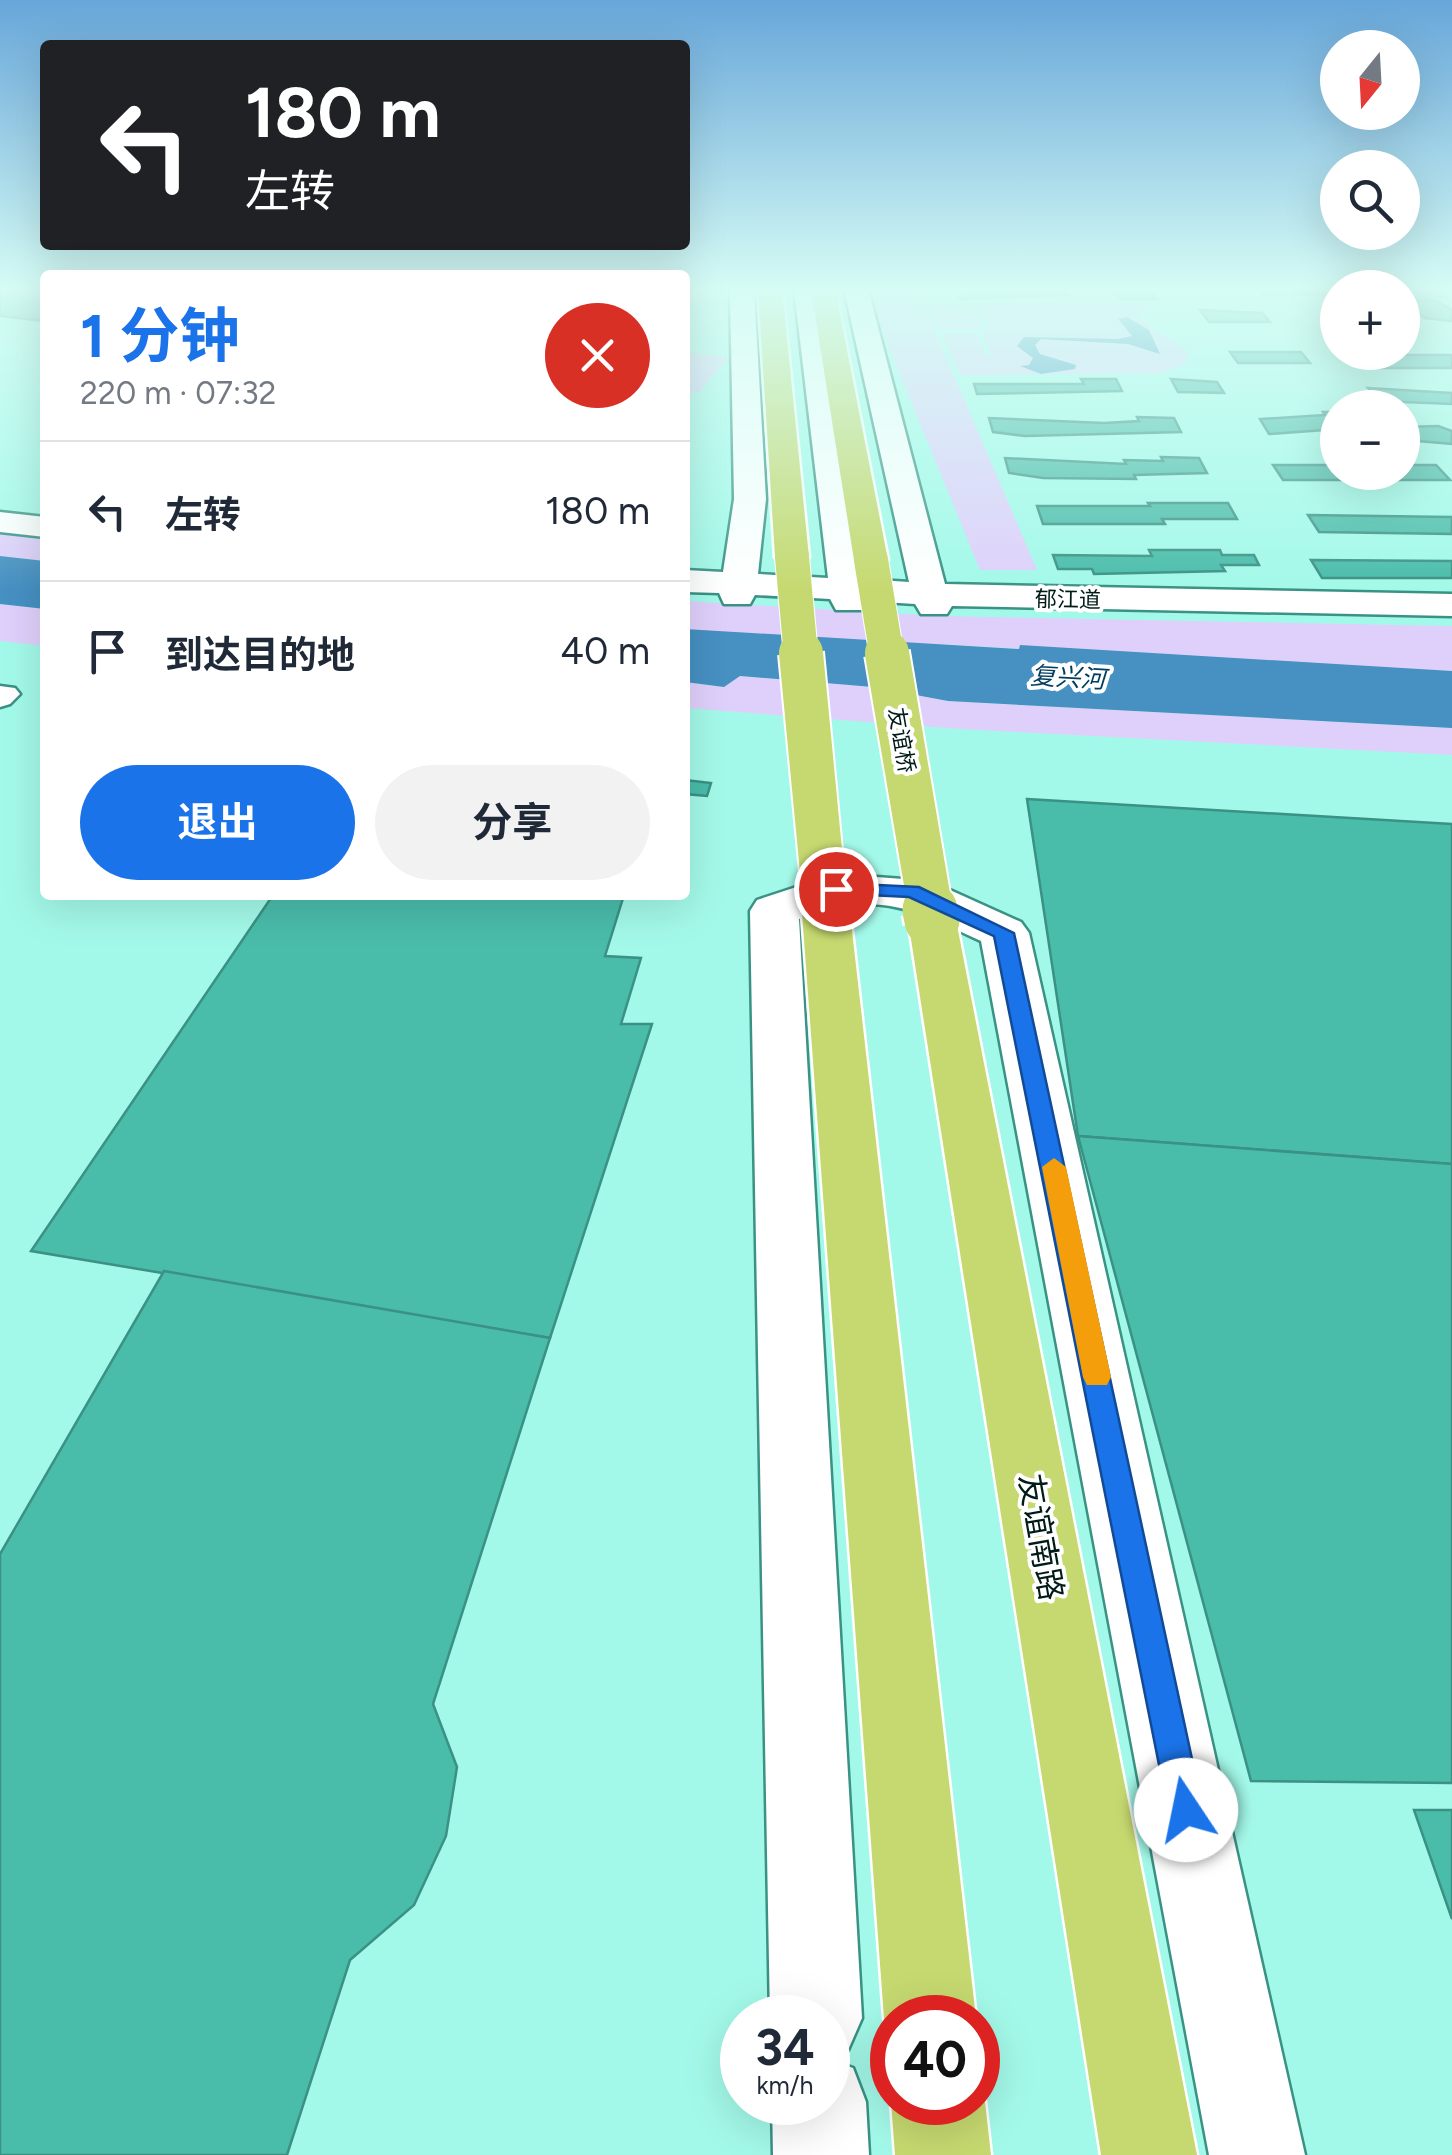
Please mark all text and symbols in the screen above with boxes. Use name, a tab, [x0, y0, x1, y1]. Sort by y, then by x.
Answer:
north arrow	[1320, 30, 1420, 130]
map controls	[1320, 30, 1420, 490]
text: 180 m	[245, 70, 440, 155]
icon: left	[80, 80, 210, 210]
button: search	[1320, 150, 1420, 250]
text: 左转	[245, 164, 335, 218]
button: +	[1320, 270, 1420, 370]
text: 1 分钟	[80, 300, 240, 372]
button: close	[545, 303, 650, 408]
text: 220 m · 07:32	[80, 374, 276, 412]
button: −	[1320, 390, 1420, 490]
icon: left	[80, 484, 135, 539]
text: 180 m	[545, 488, 650, 534]
text: 左转	[165, 492, 241, 538]
street label: 郁江道	[1035, 585, 1101, 614]
icon: arrive	[80, 624, 135, 679]
text: 40 m	[560, 628, 650, 674]
text: 到达目的地	[165, 632, 355, 678]
water label: 复兴河	[1030, 660, 1110, 694]
street label: 友谊桥	[882, 705, 921, 775]
button: 退出	[80, 765, 355, 880]
button: 分享	[375, 765, 650, 880]
pin	[794, 847, 879, 932]
icon: arrive	[809, 862, 864, 917]
street label: 友谊南路	[1011, 1471, 1071, 1603]
position arrow	[1134, 1758, 1238, 1862]
speed limit sign: 40	[870, 1995, 1000, 2125]
text: 34	[755, 2017, 815, 2078]
text: km/h	[756, 2070, 814, 2100]

